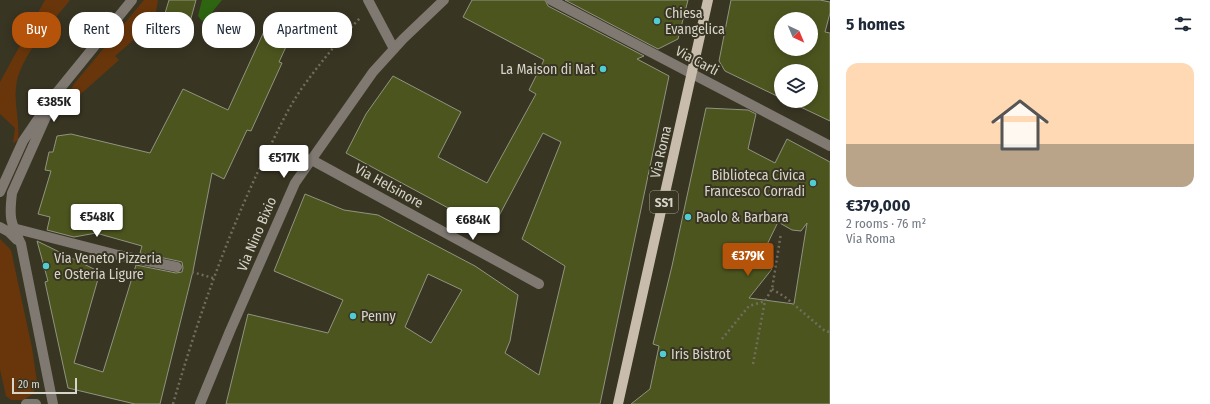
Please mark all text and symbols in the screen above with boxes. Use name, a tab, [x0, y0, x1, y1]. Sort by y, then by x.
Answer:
place label: Chiesa Evangelica	[665, 5, 725, 38]
chip: Buy	[12, 12, 61, 48]
chip: Rent	[69, 12, 124, 48]
chip: Filters	[132, 12, 194, 48]
chip: New	[202, 12, 255, 48]
chip: Apartment	[263, 12, 352, 48]
north arrow	[774, 12, 818, 56]
map controls	[774, 12, 818, 108]
icon: filters	[1172, 13, 1194, 35]
text: 5 homes	[846, 14, 905, 35]
marker: Chiesa Evangelica	[652, 16, 662, 26]
street label: Via Carli	[672, 43, 722, 79]
place label: La Maison di Nat	[500, 61, 595, 78]
marker: La Maison di Nat	[598, 64, 608, 74]
button: layers	[774, 64, 818, 108]
pin: €385K	[26, 89, 82, 123]
icon: home	[984, 89, 1056, 161]
text: €385K	[37, 94, 71, 109]
street label: Via Roma	[647, 124, 675, 180]
pin: €517K	[256, 145, 312, 179]
text: €517K	[268, 150, 300, 165]
street label: Via Helsinore	[352, 160, 426, 212]
place label: Biblioteca Civica Francesco Corradi	[704, 167, 805, 200]
marker: Biblioteca Civica Francesco Corradi	[808, 178, 818, 188]
road number: SS1	[650, 191, 678, 213]
street label: Via Nino Bixio	[234, 194, 280, 274]
text: €379,000	[846, 195, 910, 216]
pin: €548K	[69, 204, 125, 238]
pin: €684K	[445, 207, 501, 241]
text: €548K	[80, 209, 114, 224]
place label: Paolo & Barbara	[696, 209, 789, 226]
text: €684K	[456, 212, 490, 227]
marker: Paolo & Barbara	[683, 212, 693, 222]
text: 2 rooms · 76 m²	[846, 216, 926, 231]
text: Via Roma	[846, 231, 895, 246]
pin: €379K	[720, 243, 776, 277]
text: €379K	[732, 248, 764, 263]
place label: Via Veneto Pizzeria e Osteria Ligure	[54, 250, 162, 283]
marker: Via Veneto Pizzeria e Osteria Ligure	[41, 261, 51, 271]
place label: Penny	[361, 308, 396, 325]
marker: Penny	[348, 311, 358, 321]
place label: Iris Bistrot	[671, 346, 731, 363]
marker: Iris Bistrot	[658, 349, 668, 359]
scale bar	[12, 376, 77, 395]
text: 20 m	[18, 378, 40, 391]

